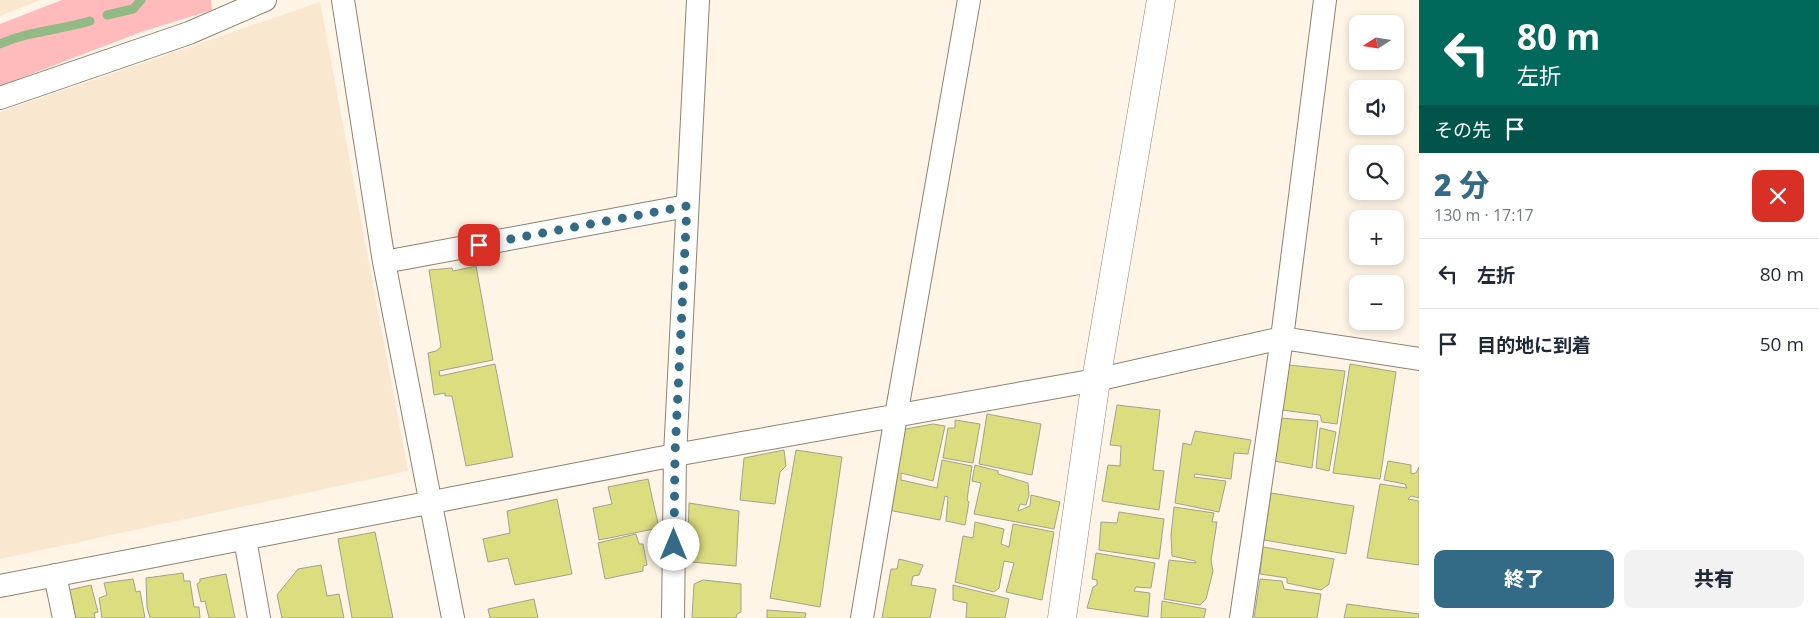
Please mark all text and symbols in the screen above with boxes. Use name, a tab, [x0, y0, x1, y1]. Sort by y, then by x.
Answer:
text: 80 m	[1517, 13, 1600, 60]
north arrow	[1349, 15, 1404, 70]
map controls	[1349, 15, 1404, 330]
icon: left	[1434, 20, 1499, 85]
text: 左折	[1517, 60, 1561, 90]
button: sound	[1349, 80, 1404, 135]
icon: arrive	[1501, 115, 1529, 143]
text: その先	[1434, 117, 1491, 143]
button: search	[1349, 145, 1404, 200]
text: 2 分	[1434, 164, 1489, 205]
button: close	[1752, 170, 1804, 222]
text: 130 m · 17:17	[1434, 204, 1534, 226]
button: +	[1349, 210, 1404, 265]
pin	[458, 224, 500, 266]
icon: arrive	[465, 231, 493, 259]
icon: left	[1434, 260, 1462, 288]
text: 80 m	[1760, 261, 1804, 287]
text: 左折	[1477, 262, 1515, 288]
button: −	[1349, 275, 1404, 330]
icon: arrive	[1434, 330, 1462, 358]
text: 50 m	[1760, 331, 1804, 357]
text: 目的地に到着	[1477, 332, 1591, 358]
position arrow	[647, 518, 699, 570]
button: 終了	[1434, 550, 1614, 608]
button: 共有	[1624, 550, 1804, 608]

